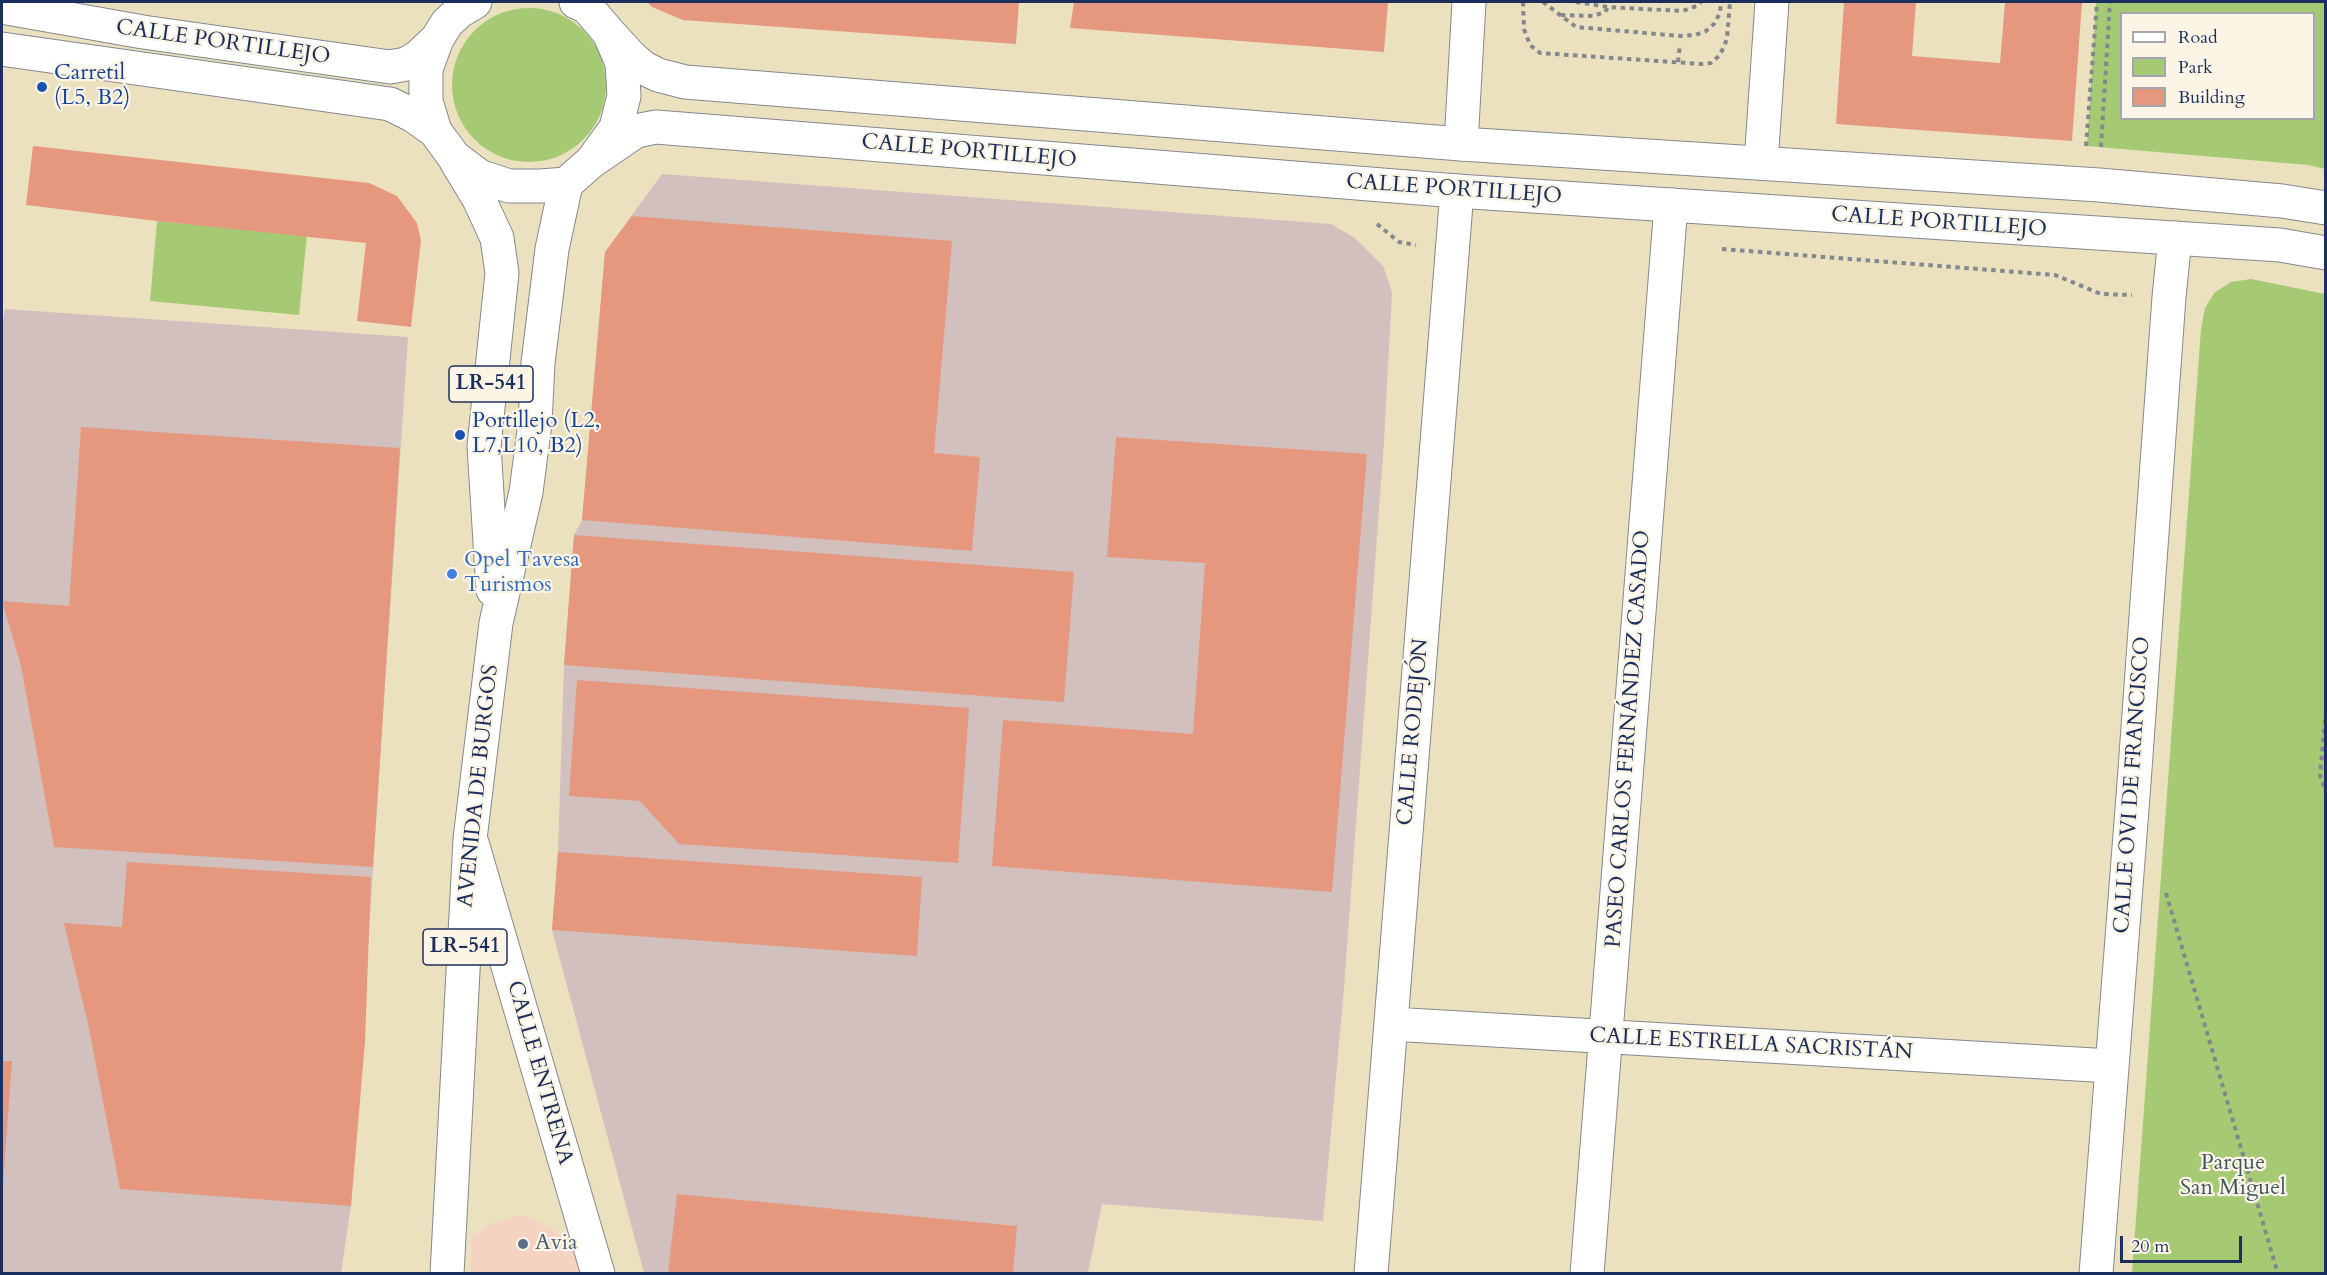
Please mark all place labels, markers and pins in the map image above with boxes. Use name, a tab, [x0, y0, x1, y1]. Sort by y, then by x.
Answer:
place label: Carretil (L5, B2)	[54, 61, 130, 112]
marker: Carretil (L5, B2)	[35, 80, 49, 94]
place label: Portillejo (L2, L7,L10, B2)	[472, 409, 600, 460]
marker: Portillejo (L2, L7,L10, B2)	[453, 428, 467, 442]
place label: Opel Tavesa Turismos	[464, 548, 580, 600]
marker: Opel Tavesa Turismos	[445, 567, 459, 581]
place label: Avia	[535, 1231, 577, 1257]
marker: Avia	[516, 1237, 530, 1251]

